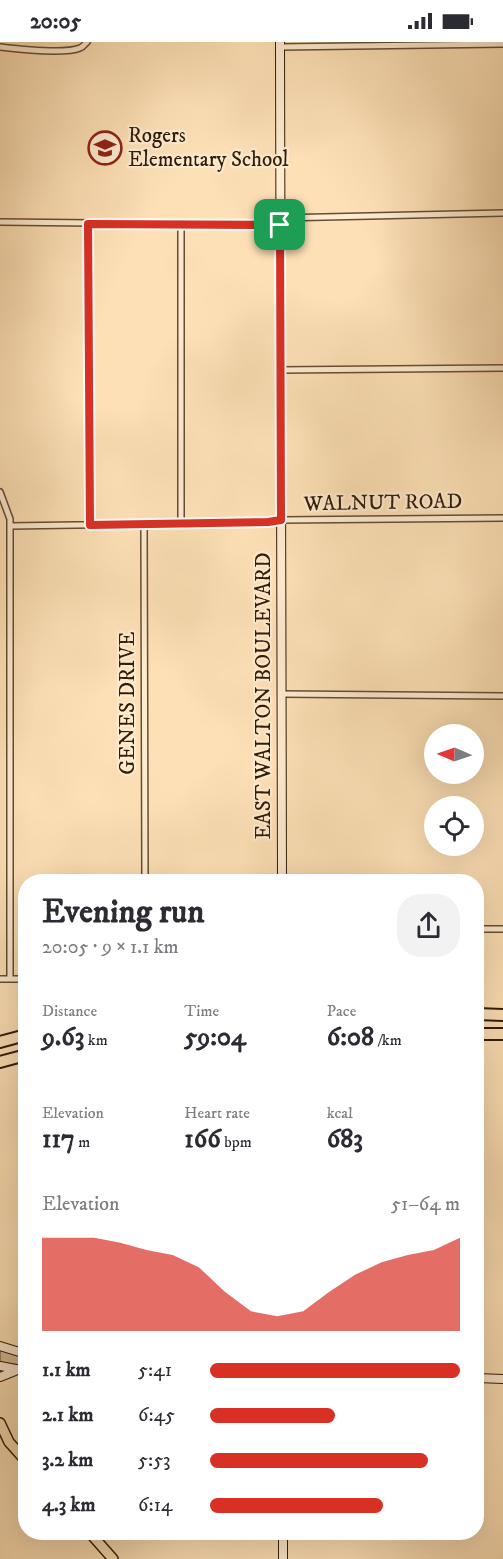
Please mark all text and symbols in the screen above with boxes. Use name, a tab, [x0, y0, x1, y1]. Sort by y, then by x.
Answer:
text: 20:05	[30, 8, 81, 35]
place label: Rogers Elementary School	[128, 123, 289, 173]
school or university icon: Rogers Elementary School	[87, 130, 123, 166]
pin	[254, 199, 305, 250]
icon: arrive	[263, 208, 296, 241]
street label: WALNUT ROAD	[303, 489, 462, 517]
street label: EAST WALTON BOULEVARD	[251, 552, 277, 840]
street label: GENES DRIVE	[115, 631, 141, 775]
north arrow	[424, 724, 484, 784]
map controls	[424, 724, 484, 856]
button: locate	[424, 796, 484, 856]
text: Evening run	[42, 892, 204, 933]
button: share	[397, 894, 460, 957]
text: 20:05 · 9 × 1.1 km	[42, 935, 179, 960]
text: Distance	[42, 1001, 97, 1021]
text: Time	[184, 1001, 219, 1021]
text: Pace	[327, 1001, 356, 1021]
text: 9.63	[42, 1021, 84, 1054]
text: 59:04	[184, 1021, 246, 1054]
text: 6:08	[327, 1021, 374, 1054]
text: km	[84, 1030, 108, 1050]
text: /km	[374, 1030, 402, 1050]
text: Elevation	[42, 1103, 104, 1123]
text: Heart rate	[184, 1103, 250, 1123]
text: kcal	[327, 1103, 353, 1123]
text: 117	[42, 1123, 75, 1156]
text: 166	[184, 1123, 221, 1156]
text: 683	[327, 1123, 363, 1156]
text: m	[75, 1132, 90, 1152]
text: bpm	[221, 1132, 252, 1152]
text: Elevation	[42, 1192, 119, 1217]
text: 51–64 m	[391, 1192, 460, 1217]
text: 1.1 km	[42, 1358, 91, 1383]
text: 5:41	[138, 1358, 172, 1383]
text: 2.1 km	[42, 1403, 93, 1428]
text: 6:45	[138, 1403, 175, 1428]
text: 3.2 km	[42, 1448, 93, 1473]
text: 5:53	[138, 1448, 171, 1473]
text: 4.3 km	[42, 1493, 95, 1518]
text: 6:14	[138, 1493, 172, 1518]

